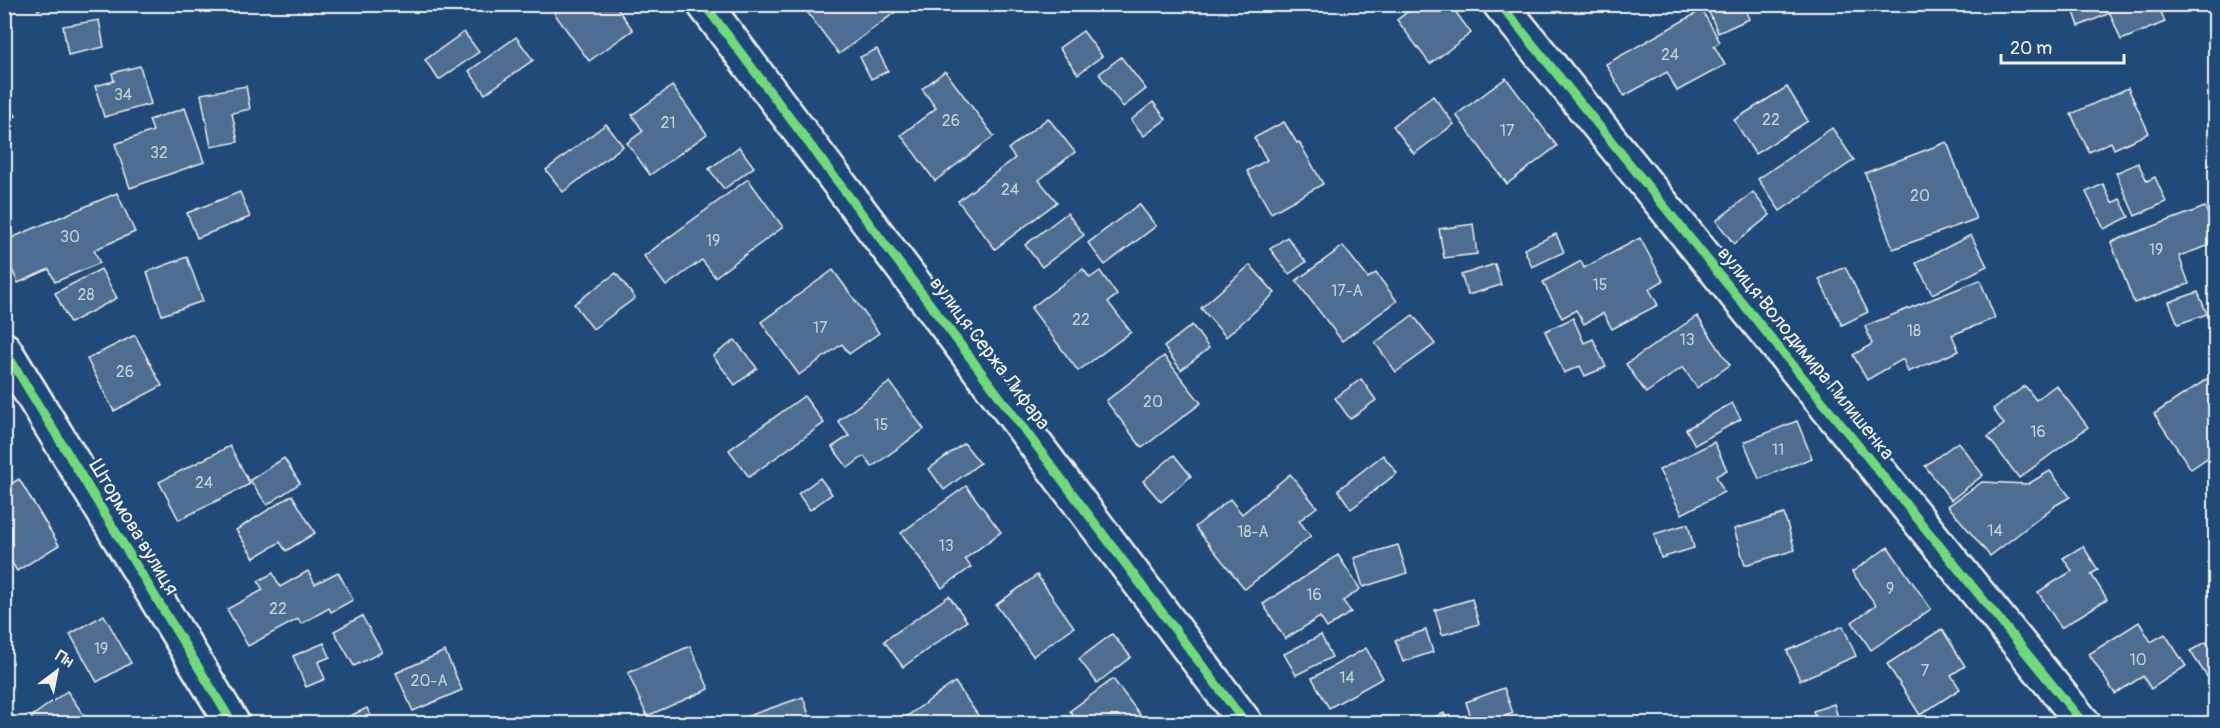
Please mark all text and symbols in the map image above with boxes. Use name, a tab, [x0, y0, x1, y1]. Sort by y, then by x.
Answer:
scale bar	[2001, 27, 2124, 65]
text: 20 m	[2010, 37, 2052, 60]
house number: 24	[1661, 45, 1679, 65]
house number: 34	[114, 85, 132, 105]
house number: 22	[1762, 110, 1780, 130]
house number: 26	[942, 111, 960, 131]
house number: 21	[660, 113, 676, 133]
house number: 17	[1500, 121, 1515, 141]
house number: 32	[150, 143, 168, 163]
house number: 24	[1001, 180, 1019, 200]
house number: 20	[1910, 186, 1930, 206]
house number: 30	[60, 227, 80, 247]
house number: 19	[706, 231, 720, 251]
house number: 19	[2149, 240, 2163, 260]
street label: вулиця Володимира Пилишенка	[1712, 241, 1900, 465]
street label: вулиця Сержа Лифара	[924, 272, 1056, 434]
house number: 15	[1593, 275, 1607, 295]
house number: 17-А	[1331, 281, 1363, 301]
house number: 28	[77, 285, 95, 305]
house number: 22	[1072, 310, 1090, 330]
house number: 17	[813, 318, 828, 338]
house number: 18	[1907, 321, 1921, 341]
house number: 13	[1679, 330, 1695, 350]
house number: 26	[116, 362, 134, 382]
house number: 20	[1143, 392, 1163, 412]
house number: 15	[874, 415, 888, 435]
house number: 16	[2030, 422, 2046, 442]
house number: 11	[1772, 440, 1784, 460]
street label: Штормова вулиця	[84, 455, 184, 599]
house number: 24	[195, 473, 213, 493]
house number: 14	[1987, 521, 2003, 541]
house number: 18-А	[1237, 522, 1269, 542]
house number: 13	[938, 536, 954, 556]
house number: 9	[1886, 579, 1894, 599]
house number: 16	[1306, 585, 1322, 605]
house number: 22	[269, 599, 287, 619]
house number: 19	[94, 639, 108, 659]
north arrow	[27, 641, 87, 701]
text: Пн	[52, 646, 77, 672]
house number: 10	[2129, 650, 2147, 670]
house number: 7	[1921, 661, 1930, 681]
house number: 14	[1339, 668, 1355, 688]
house number: 20-А	[410, 671, 448, 691]

